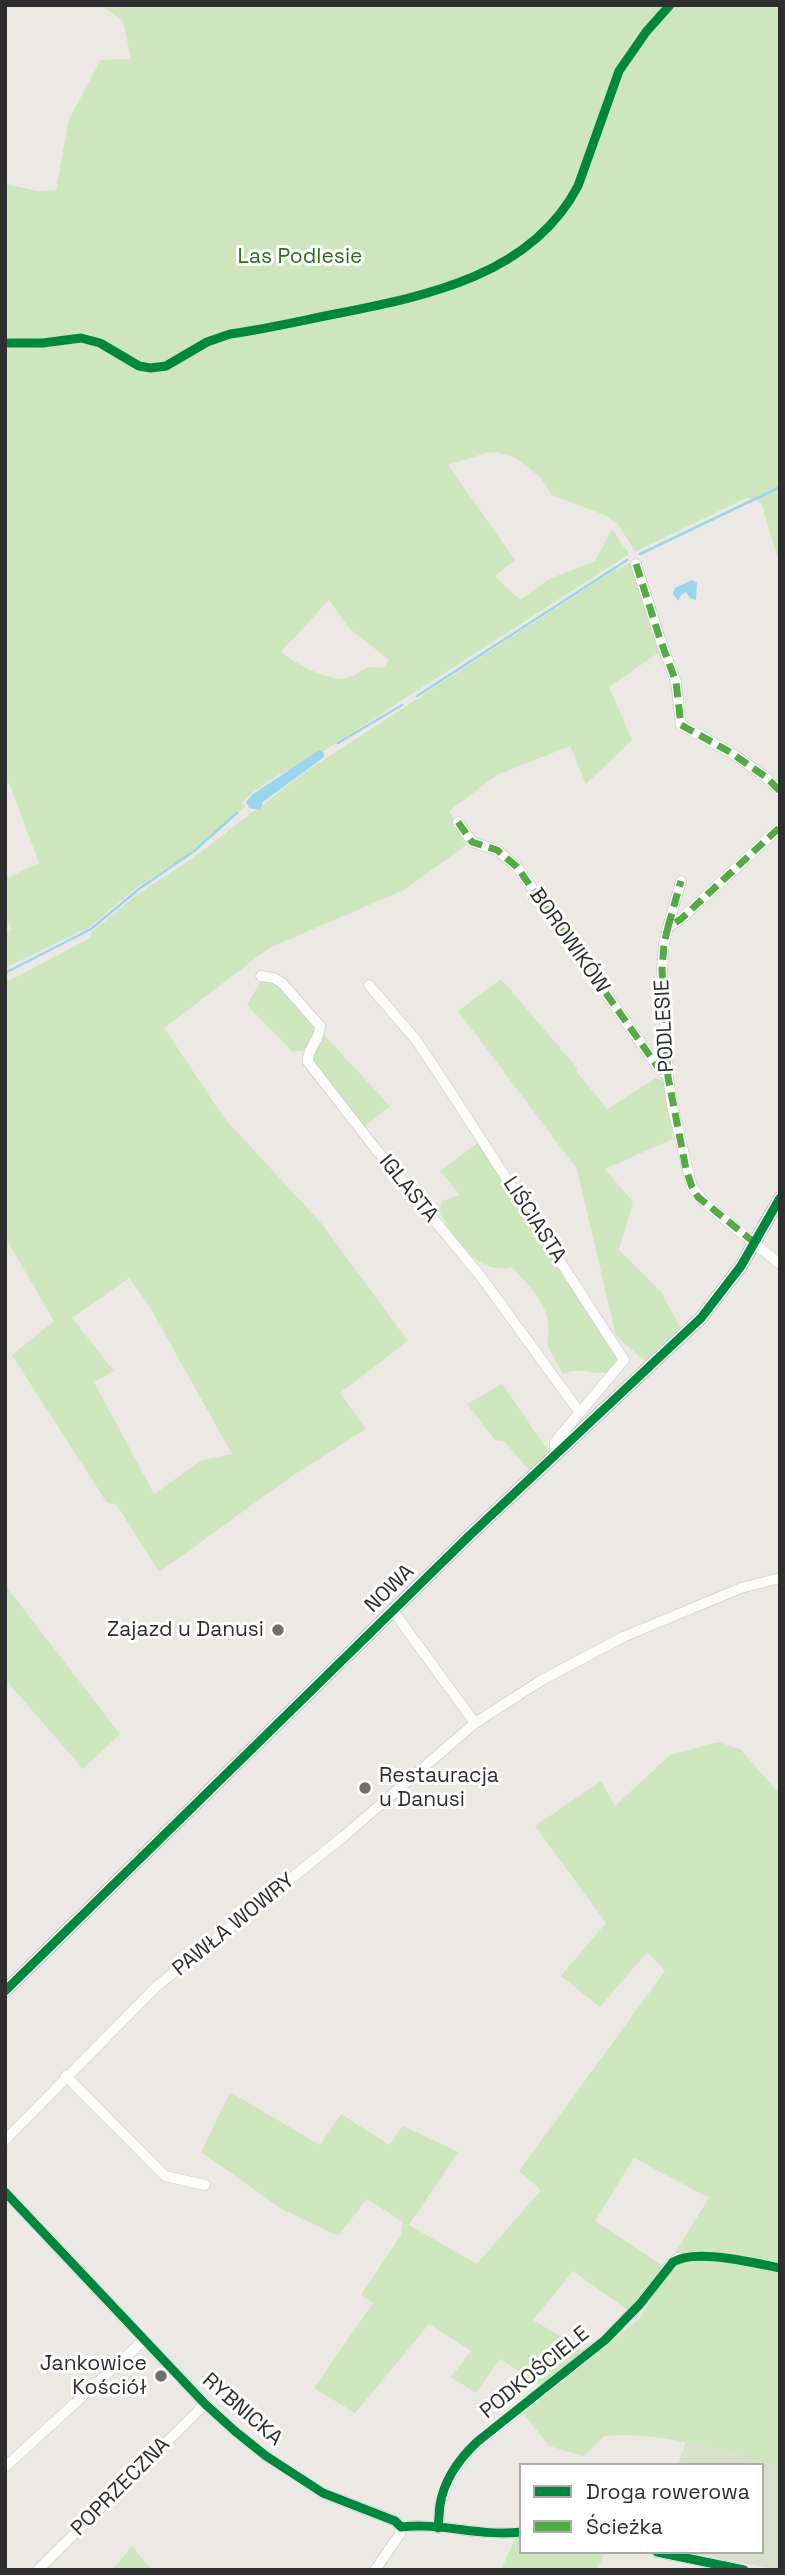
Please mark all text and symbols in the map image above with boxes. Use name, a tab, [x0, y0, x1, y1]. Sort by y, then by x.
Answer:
park label: Las Podlesie	[238, 244, 362, 270]
street label: BOROWIKÓW	[523, 883, 615, 999]
street label: PODLESIE	[650, 979, 680, 1073]
street label: IGLASTA	[373, 1150, 443, 1228]
street label: LIŚCIASTA	[497, 1172, 571, 1268]
street label: NOWA	[360, 1559, 420, 1619]
place label: Zajazd u Danusi	[107, 1617, 264, 1643]
marker: Zajazd u Danusi	[270, 1622, 286, 1638]
place label: Restauracja u Danusi	[379, 1763, 499, 1813]
marker: Restauracja u Danusi	[357, 1780, 373, 1796]
street label: PAWŁA WOWRY	[168, 1868, 300, 1982]
street label: PODKOŚCIELE	[475, 2321, 595, 2425]
place label: Jankowice Kościół	[40, 2351, 147, 2401]
marker: Jankowice Kościół	[153, 2368, 169, 2384]
street label: RYBNICKA	[197, 2368, 287, 2452]
street label: POPRZECZNA	[66, 2432, 176, 2542]
legend	[519, 2463, 764, 2554]
text: Droga rowerowa	[586, 2478, 750, 2505]
text: Ścieżka	[586, 2513, 663, 2540]

